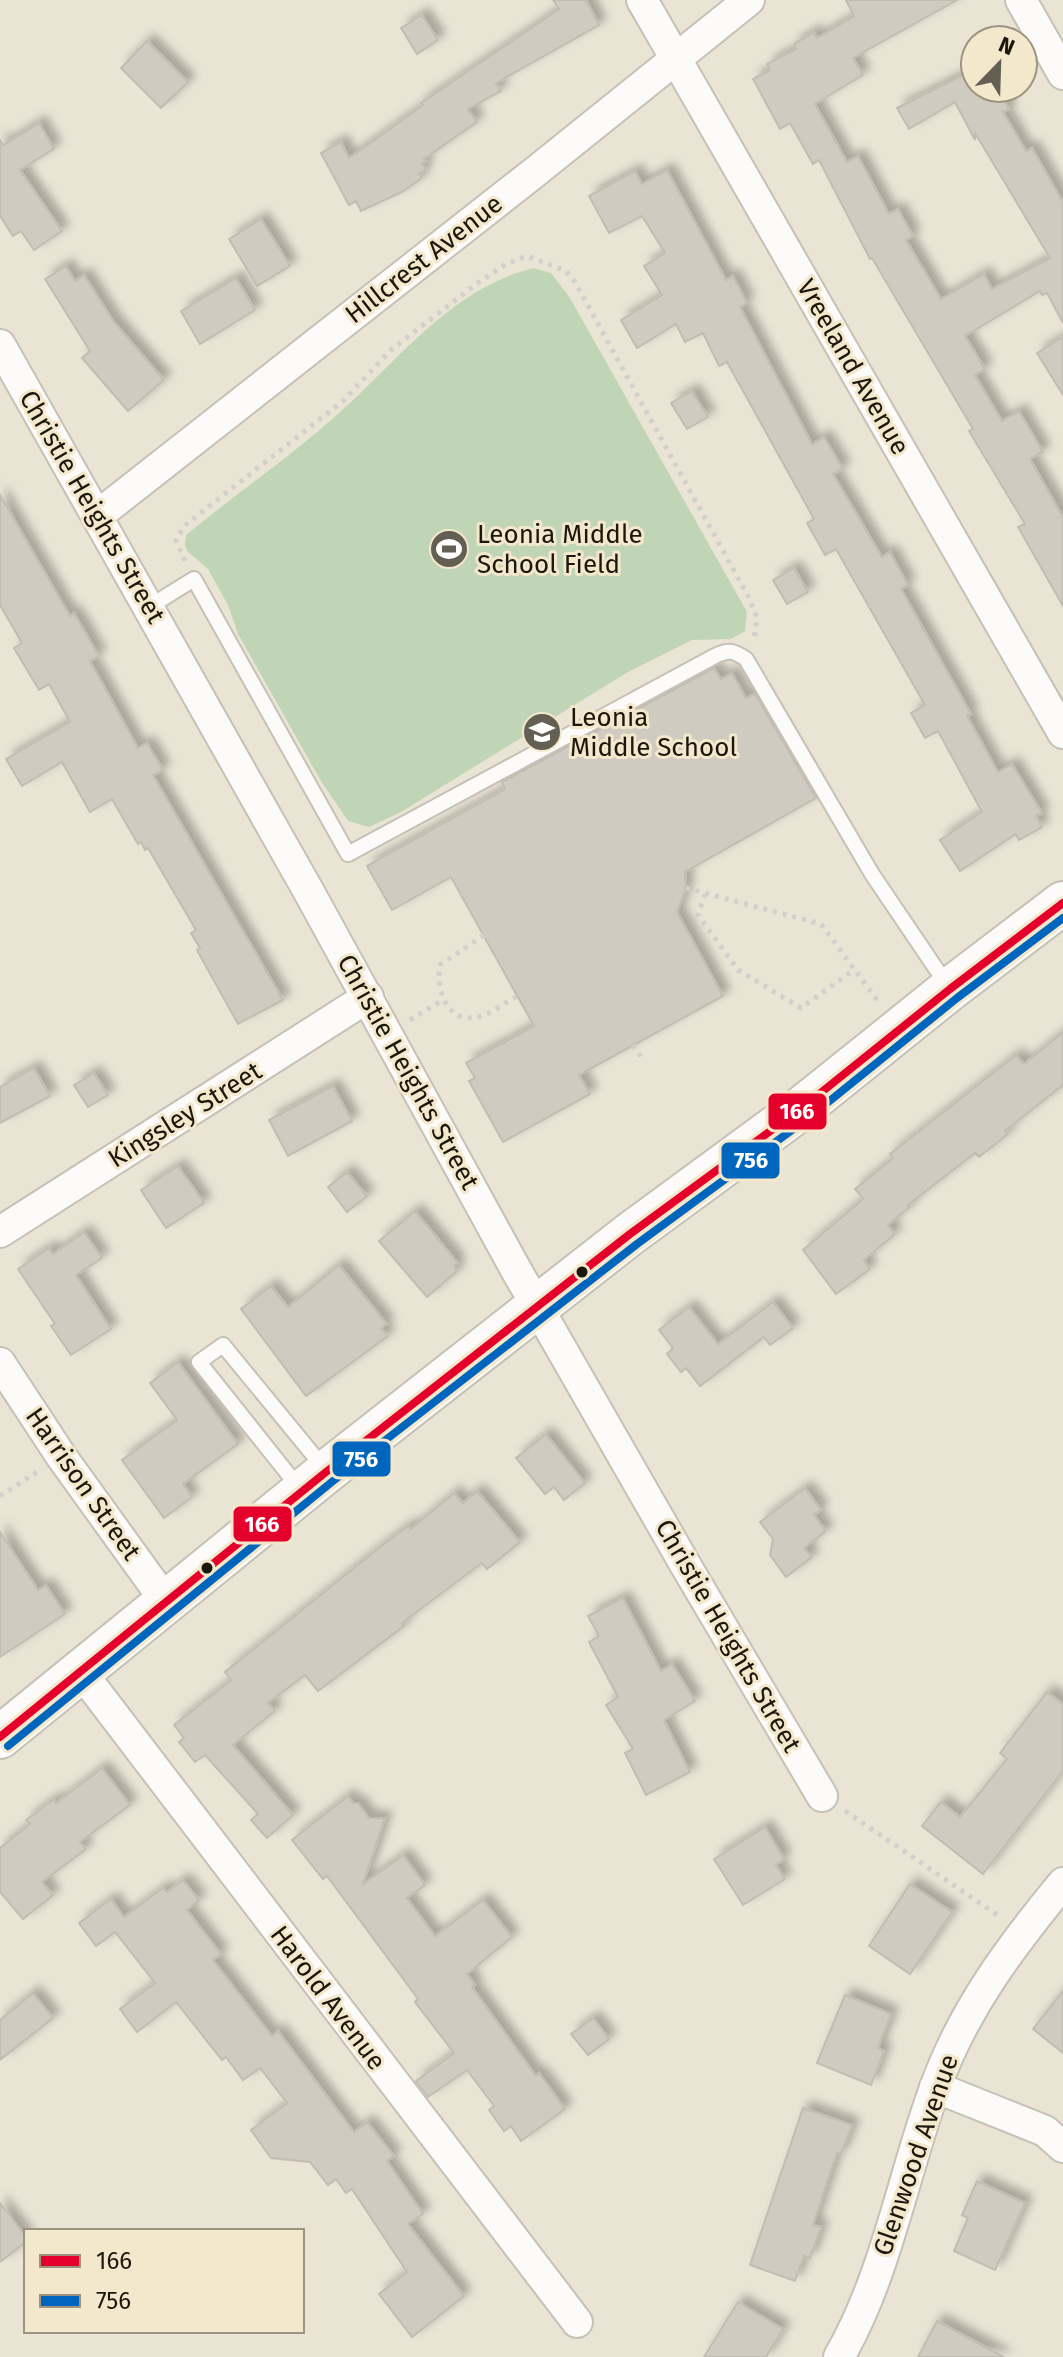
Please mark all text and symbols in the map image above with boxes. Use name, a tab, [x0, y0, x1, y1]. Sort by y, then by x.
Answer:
north arrow	[959, 24, 1039, 104]
text: N	[995, 31, 1019, 61]
street label: Hillcrest Avenue	[339, 188, 509, 330]
street label: Vreeland Avenue	[790, 274, 916, 460]
street label: Christie Heights Street	[13, 385, 172, 629]
place label: Leonia Middle School Field	[477, 519, 643, 580]
sports icon: Leonia Middle School Field	[428, 528, 470, 570]
place label: Leonia Middle School	[570, 702, 737, 763]
school or university icon: Leonia Middle School	[521, 711, 563, 753]
street label: Christie Heights Street	[331, 949, 486, 1195]
street label: Kingsley Street	[103, 1055, 268, 1175]
line badge: 166	[767, 1092, 828, 1131]
text: 166	[779, 1098, 815, 1125]
line badge: 756	[720, 1141, 781, 1180]
text: 756	[734, 1147, 768, 1174]
unlabelled marker	[574, 1264, 590, 1280]
street label: Harrison Street	[19, 1402, 147, 1567]
line badge: 756	[331, 1440, 392, 1478]
text: 756	[344, 1446, 378, 1473]
line badge: 166	[232, 1505, 293, 1543]
text: 166	[244, 1511, 280, 1538]
street label: Christie Heights Street	[649, 1514, 808, 1758]
unlabelled marker	[199, 1560, 215, 1576]
street label: Harold Avenue	[264, 1920, 392, 2076]
street label: Glenwood Avenue	[867, 2050, 965, 2260]
legend	[24, 2229, 304, 2333]
text: 166	[96, 2247, 132, 2275]
text: 756	[96, 2287, 131, 2315]

